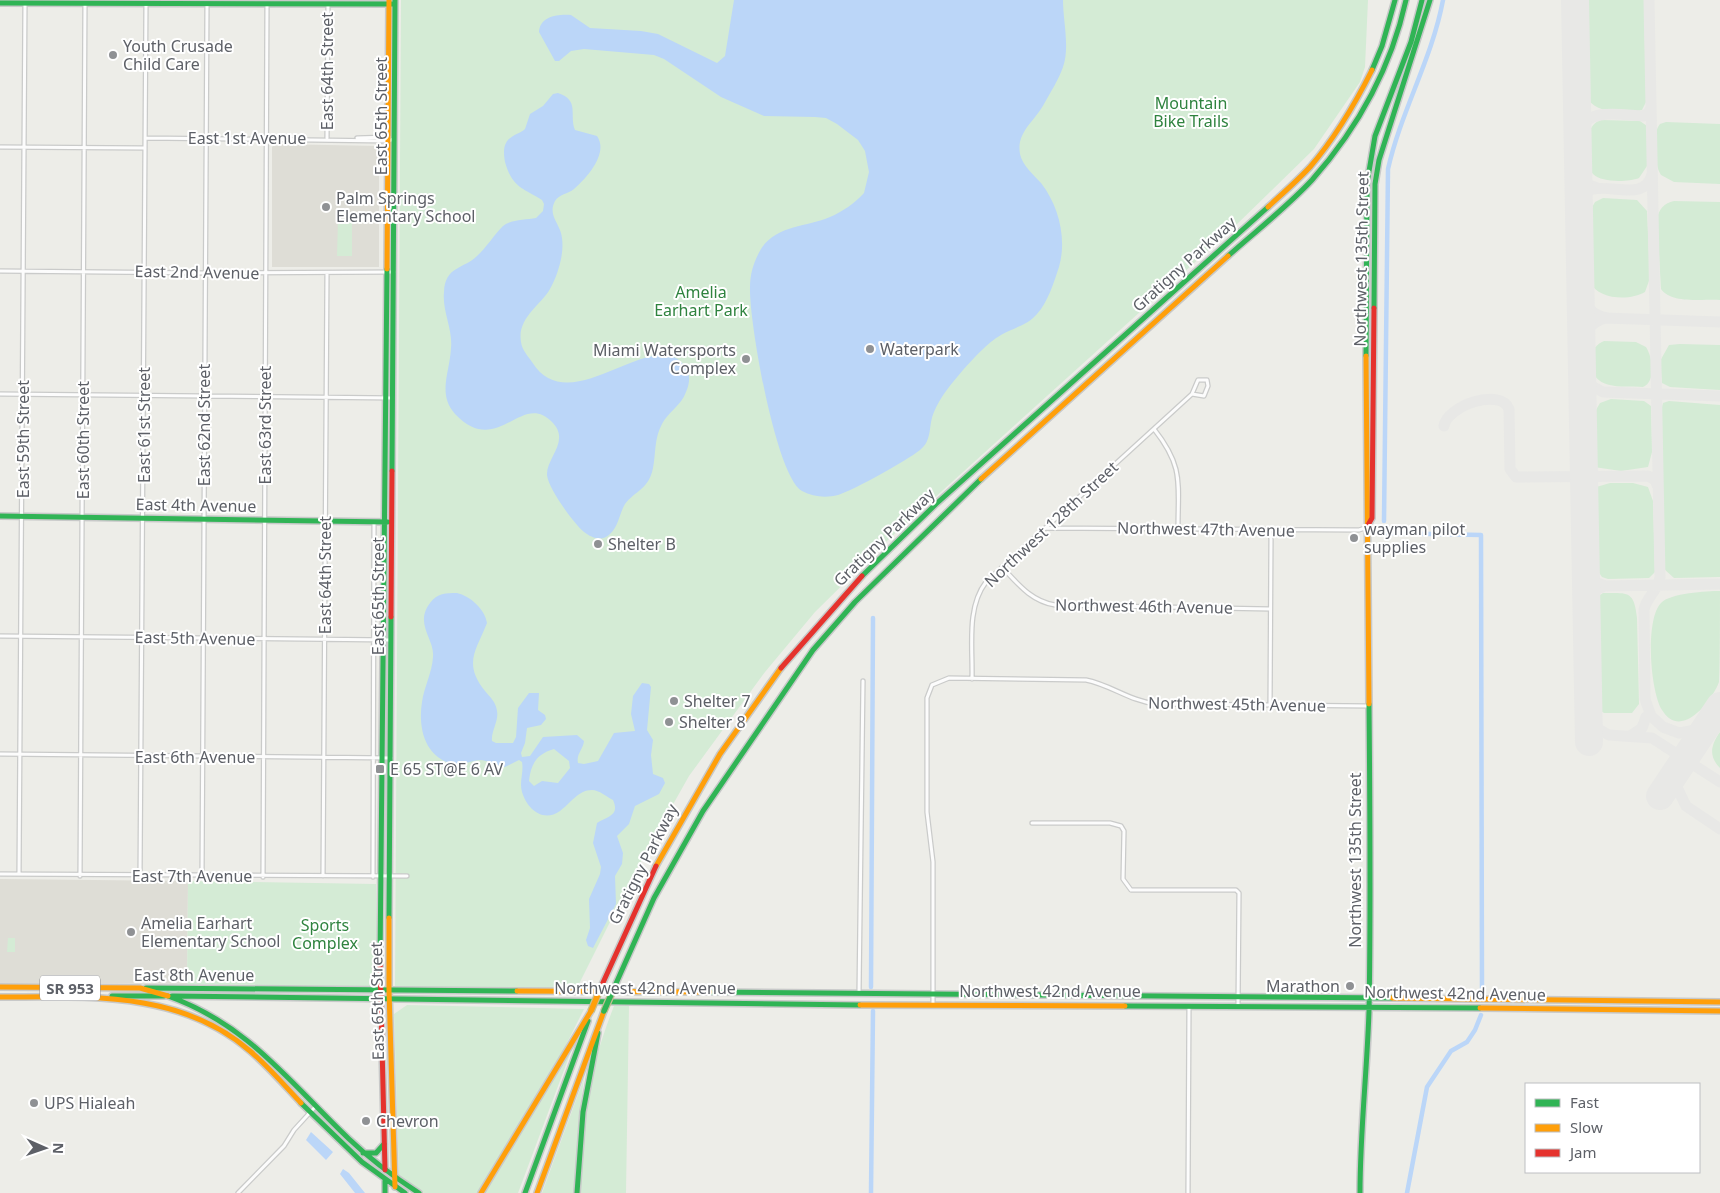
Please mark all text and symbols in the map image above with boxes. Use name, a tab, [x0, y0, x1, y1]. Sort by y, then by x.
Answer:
street label: East 64th Street	[316, 12, 338, 130]
place label: Youth Crusade Child Care	[123, 35, 233, 75]
marker: Youth Crusade Child Care	[107, 49, 119, 61]
street label: East 65th Street	[370, 57, 392, 175]
park label: Mountain Bike Trails	[1153, 92, 1229, 132]
street label: East 1st Avenue	[188, 127, 306, 149]
street label: Northwest 135th Street	[1348, 171, 1374, 347]
place label: Palm Springs Elementary School	[336, 187, 475, 227]
marker: Palm Springs Elementary School	[320, 201, 332, 213]
street label: Gratigny Parkway	[1127, 211, 1241, 316]
street label: East 2nd Avenue	[134, 260, 260, 284]
park label: Amelia Earhart Park	[654, 281, 748, 321]
place label: Waterpark	[880, 338, 959, 360]
place label: Miami Watersports Complex	[593, 339, 737, 379]
marker: Waterpark	[864, 343, 876, 355]
marker: Miami Watersports Complex	[740, 353, 752, 365]
street label: East 62nd Street	[193, 364, 215, 486]
street label: East 63rd Street	[254, 365, 276, 484]
street label: East 61st Street	[133, 367, 155, 483]
street label: East 59th Street	[12, 380, 34, 498]
street label: East 60th Street	[72, 381, 94, 499]
street label: Northwest 128th Street	[979, 456, 1123, 592]
street label: Gratigny Parkway	[829, 483, 940, 591]
street label: East 4th Avenue	[136, 493, 256, 517]
street label: East 64th Street	[314, 516, 336, 634]
street label: Northwest 47th Avenue	[1117, 516, 1295, 542]
place label: wayman pilot supplies	[1364, 518, 1465, 558]
marker: wayman pilot supplies	[1348, 532, 1360, 544]
place label: Shelter B	[608, 533, 676, 555]
street label: East 65th Street	[367, 537, 389, 655]
marker: Shelter B	[592, 538, 604, 550]
street label: Northwest 46th Avenue	[1055, 593, 1233, 619]
street label: East 5th Avenue	[135, 626, 255, 650]
place label: Shelter 7	[684, 690, 751, 712]
street label: Northwest 45th Avenue	[1148, 691, 1326, 717]
marker: Shelter 7	[668, 695, 680, 707]
place label: Shelter 8	[679, 711, 746, 733]
marker: Shelter 8	[663, 716, 675, 728]
street label: East 6th Avenue	[135, 746, 255, 768]
place label: E 65 ST@E 6 AV	[390, 758, 504, 780]
marker: E 65 ST@E 6 AV	[374, 763, 386, 775]
street label: Northwest 135th Street	[1344, 772, 1366, 948]
street label: Gratigny Parkway	[603, 799, 683, 928]
street label: East 7th Avenue	[132, 865, 252, 887]
place label: Amelia Earhart Elementary School	[141, 912, 280, 952]
park label: Sports Complex	[292, 914, 358, 954]
marker: Amelia Earhart Elementary School	[125, 926, 137, 938]
street label: East 65th Street	[365, 941, 389, 1060]
street label: East 8th Avenue	[134, 964, 254, 986]
place label: Marathon	[1266, 975, 1340, 997]
road number: SR 953	[40, 976, 100, 1000]
street label: Northwest 42nd Avenue	[554, 977, 736, 999]
street label: Northwest 42nd Avenue	[959, 980, 1141, 1002]
marker: Marathon	[1344, 980, 1356, 992]
street label: Northwest 42nd Avenue	[1364, 980, 1546, 1006]
legend	[1525, 1083, 1700, 1173]
place label: UPS Hialeah	[44, 1092, 135, 1114]
text: Fast	[1570, 1092, 1599, 1112]
marker: UPS Hialeah	[28, 1097, 40, 1109]
place label: Chevron	[376, 1110, 439, 1132]
marker: Chevron	[360, 1115, 372, 1127]
text: Slow	[1570, 1117, 1603, 1137]
north arrow	[20, 1123, 70, 1173]
text: N	[49, 1142, 68, 1154]
text: Jam	[1568, 1142, 1597, 1162]

